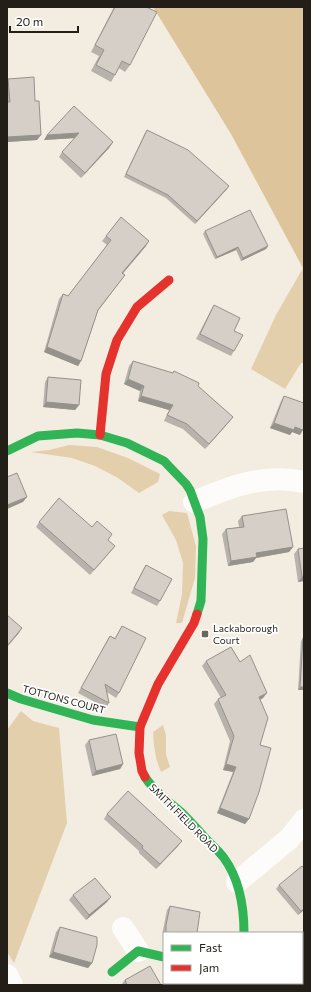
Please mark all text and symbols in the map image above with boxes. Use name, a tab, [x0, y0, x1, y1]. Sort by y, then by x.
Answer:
scale bar	[10, 8, 78, 34]
text: 20 m	[16, 14, 43, 28]
place label: Lackaborough Court	[213, 622, 278, 646]
marker: Lackaborough Court	[200, 629, 210, 639]
street label: TOTTONS COURT	[21, 682, 107, 716]
street label: SMITH FIELD ROAD	[147, 781, 221, 855]
legend	[163, 932, 303, 984]
text: Fast	[199, 940, 222, 954]
text: Jam	[199, 960, 219, 975]

